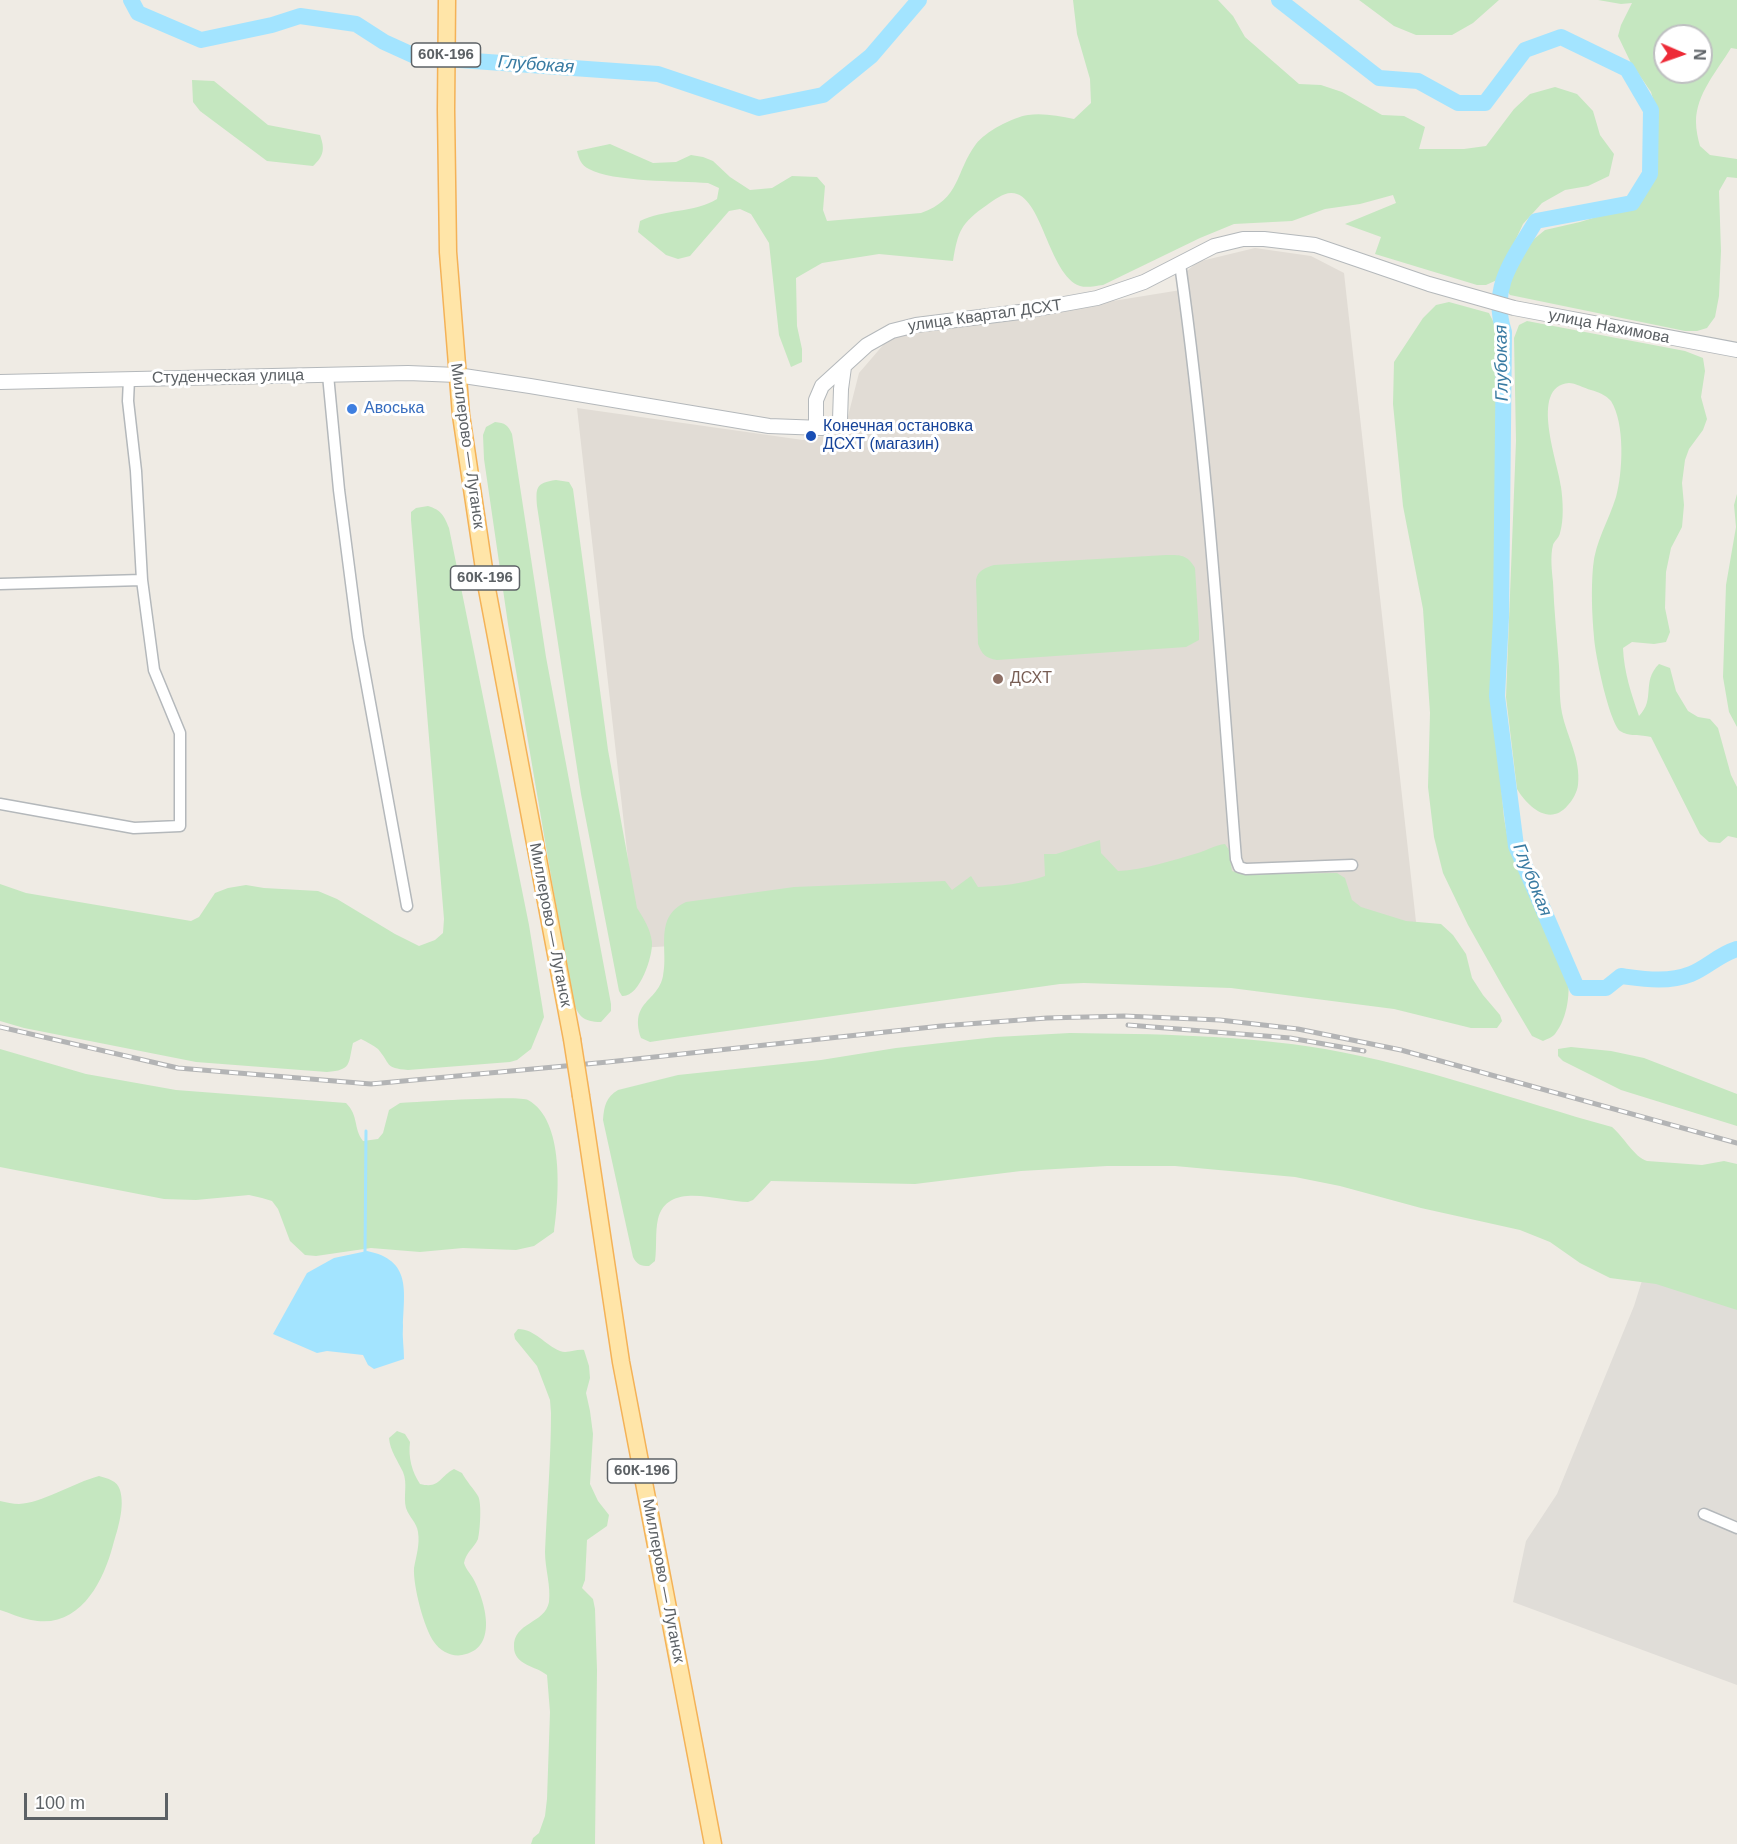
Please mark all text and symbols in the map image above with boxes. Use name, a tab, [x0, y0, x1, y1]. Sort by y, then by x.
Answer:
north arrow	[1653, 24, 1713, 84]
road number: 60К-196	[412, 43, 480, 67]
text: N	[1691, 49, 1708, 61]
water label: Глубокая	[497, 52, 575, 78]
street label: улица Квартал ДСХТ	[907, 296, 1063, 336]
street label: улица Нахимова	[1547, 306, 1671, 348]
water label: Глубокая	[1491, 325, 1513, 401]
street label: Миллерово — Луганск	[446, 362, 488, 530]
street label: Студенческая улица	[152, 366, 304, 388]
place label: Авоська	[364, 399, 424, 419]
marker: Авоська	[345, 402, 359, 416]
place label: Конечная остановка ДСХТ (магазин)	[823, 417, 973, 455]
marker: Конечная остановка ДСХТ (магазин)	[804, 429, 818, 443]
road number: 60К-196	[450, 566, 520, 590]
place label: ДСХТ	[1010, 669, 1052, 689]
marker: ДСХТ	[991, 672, 1005, 686]
water label: Глубокая	[1508, 840, 1556, 920]
street label: Миллерово — Луганск	[525, 841, 575, 1009]
road number: 60К-196	[608, 1459, 676, 1483]
street label: Миллерово — Луганск	[638, 1497, 688, 1665]
scale bar	[27, 1781, 171, 1819]
text: 100 m	[35, 1793, 85, 1813]

